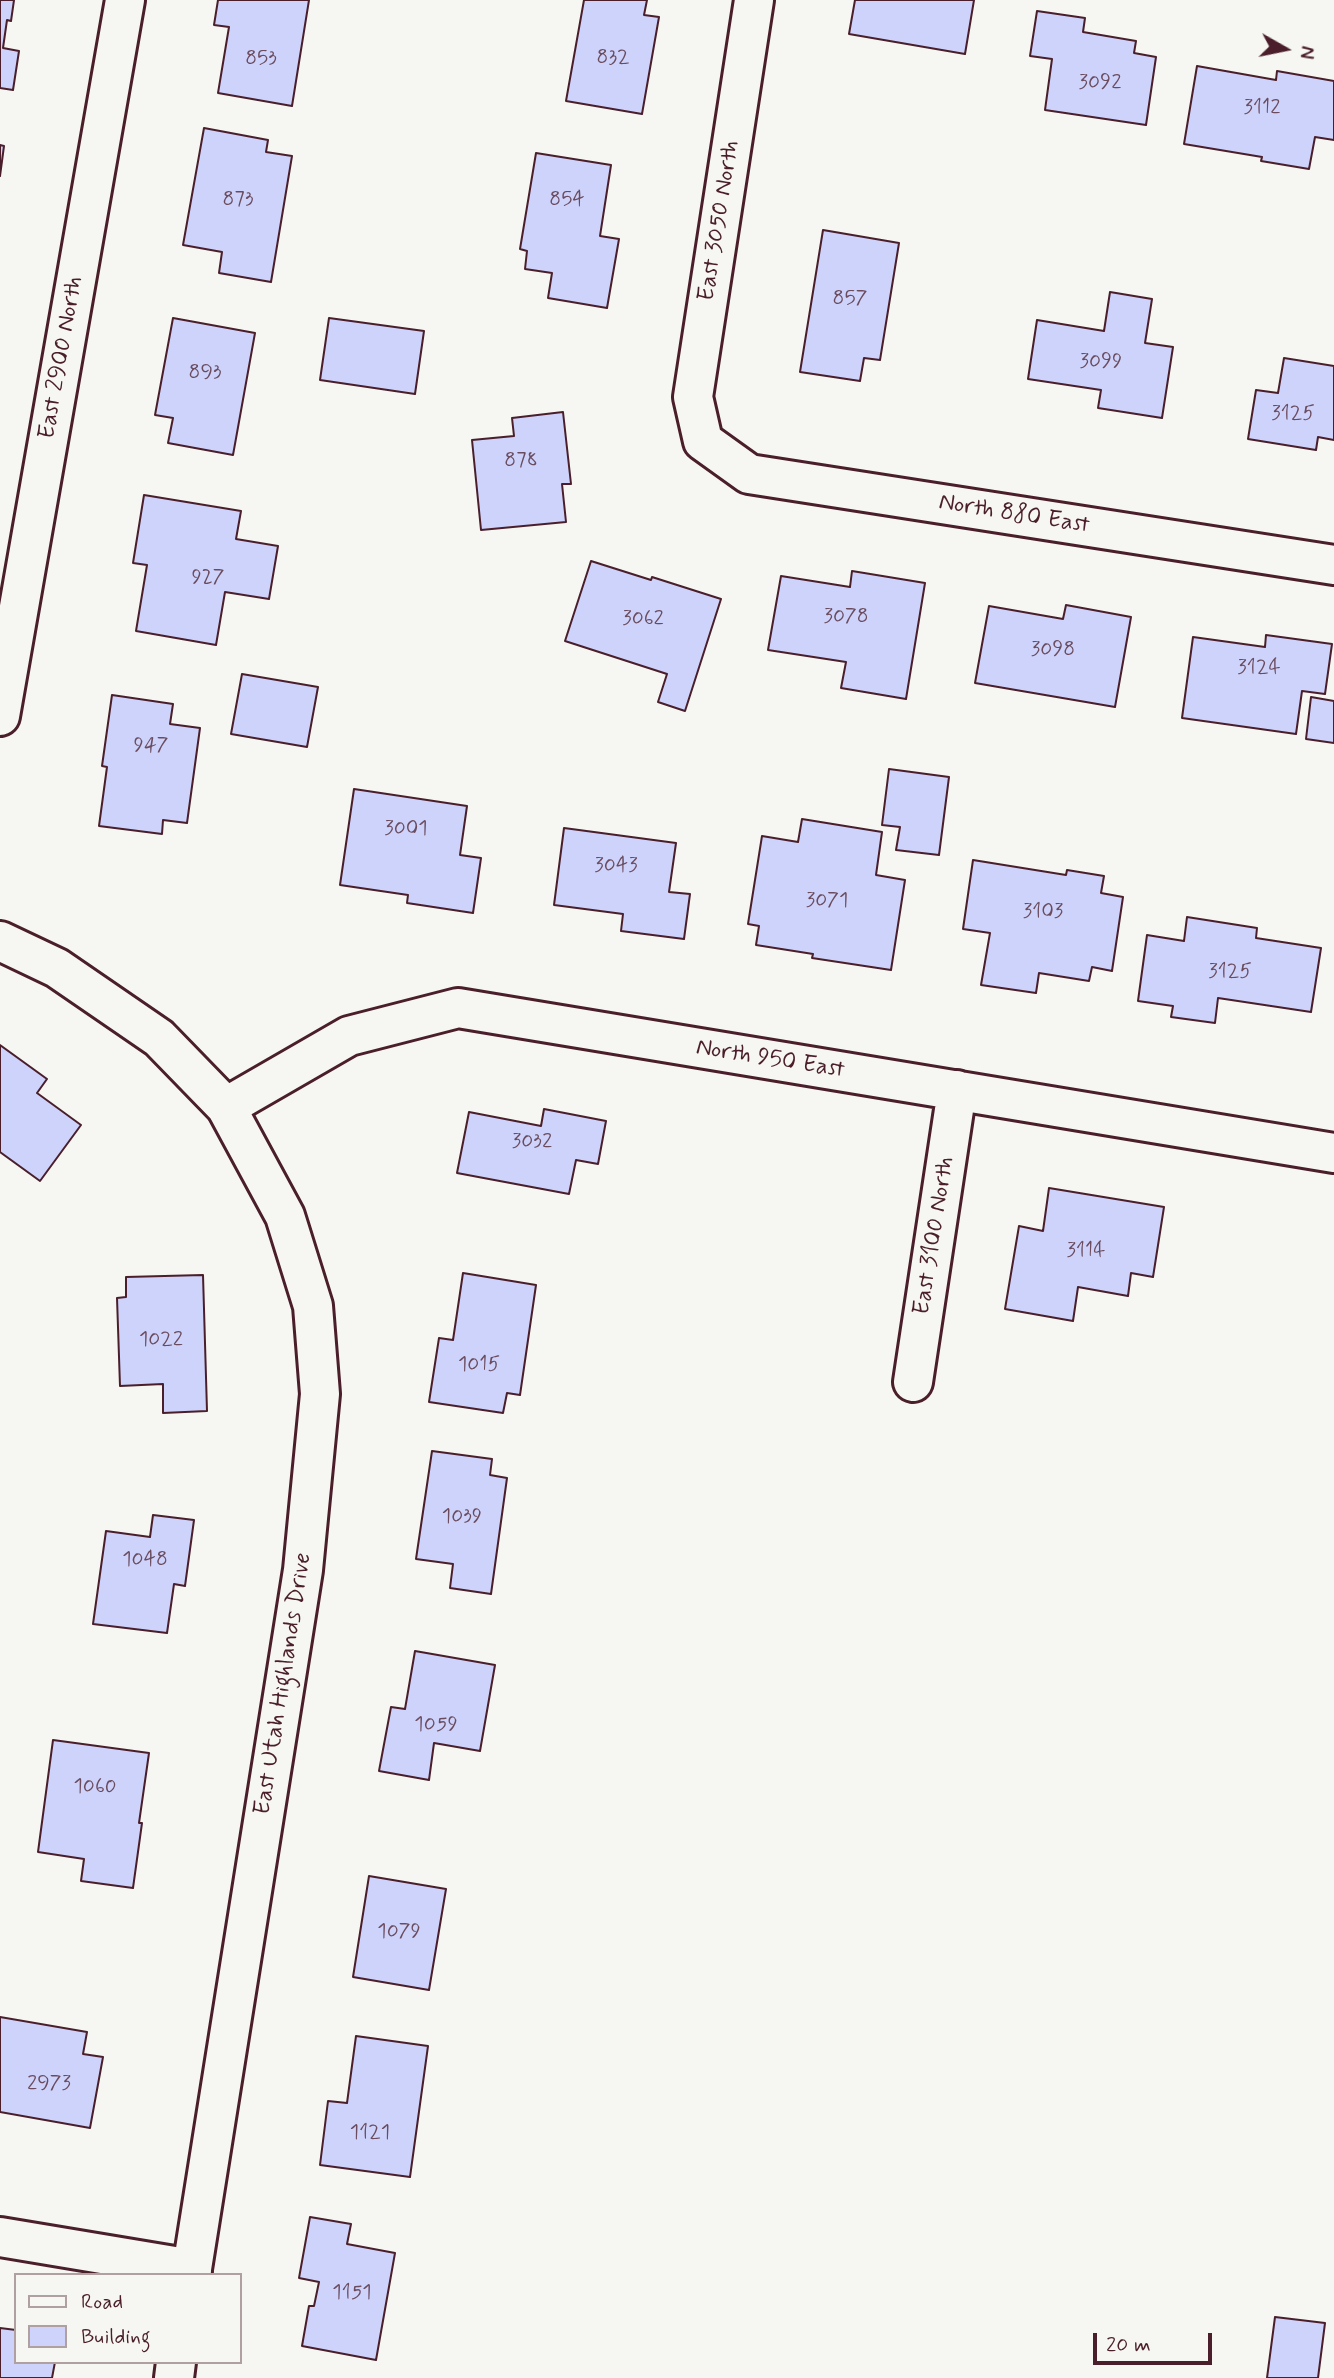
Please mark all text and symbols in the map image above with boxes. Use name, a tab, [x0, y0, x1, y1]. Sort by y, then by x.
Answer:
north arrow	[1250, 14, 1320, 84]
text: N	[1293, 44, 1320, 61]
house number: 832	[596, 46, 630, 72]
house number: 853	[245, 47, 277, 73]
house number: 3092	[1079, 71, 1121, 97]
house number: 3112	[1244, 96, 1280, 122]
street label: East 3050 North	[693, 139, 747, 303]
house number: 873	[223, 188, 253, 214]
house number: 854	[549, 188, 585, 214]
street label: East 2900 North	[34, 274, 90, 442]
house number: 857	[833, 287, 867, 313]
house number: 3099	[1080, 350, 1122, 376]
house number: 893	[189, 361, 221, 387]
house number: 3125	[1271, 402, 1315, 428]
house number: 878	[504, 449, 538, 475]
street label: North 880 East	[937, 489, 1091, 541]
house number: 927	[191, 566, 225, 592]
house number: 3078	[823, 605, 869, 631]
house number: 3062	[622, 607, 664, 633]
house number: 3098	[1031, 638, 1075, 664]
house number: 3124	[1237, 656, 1281, 682]
house number: 947	[134, 734, 168, 760]
house number: 3001	[384, 817, 428, 843]
house number: 3043	[594, 854, 638, 880]
house number: 3071	[806, 889, 848, 915]
house number: 3103	[1023, 900, 1063, 926]
house number: 3125	[1208, 960, 1252, 986]
street label: North 950 East	[694, 1034, 846, 1086]
house number: 3032	[512, 1130, 552, 1156]
street label: East 3100 North	[908, 1155, 962, 1317]
house number: 3114	[1067, 1239, 1105, 1265]
house number: 1022	[139, 1328, 183, 1354]
house number: 1015	[458, 1353, 500, 1379]
house number: 1039	[442, 1505, 482, 1531]
house number: 1048	[122, 1548, 168, 1574]
street label: East Utah Highlands Drive	[249, 1551, 319, 1817]
house number: 1059	[414, 1713, 458, 1739]
house number: 1060	[73, 1775, 117, 1801]
house number: 1079	[377, 1920, 421, 1946]
house number: 2973	[27, 2072, 71, 2098]
house number: 1121	[350, 2121, 390, 2147]
legend	[14, 2273, 242, 2364]
house number: 1151	[332, 2281, 372, 2307]
text: Road	[81, 2288, 123, 2316]
scale bar	[1096, 2318, 1215, 2362]
text: Building	[81, 2323, 151, 2351]
text: 20 m	[1106, 2331, 1151, 2359]

